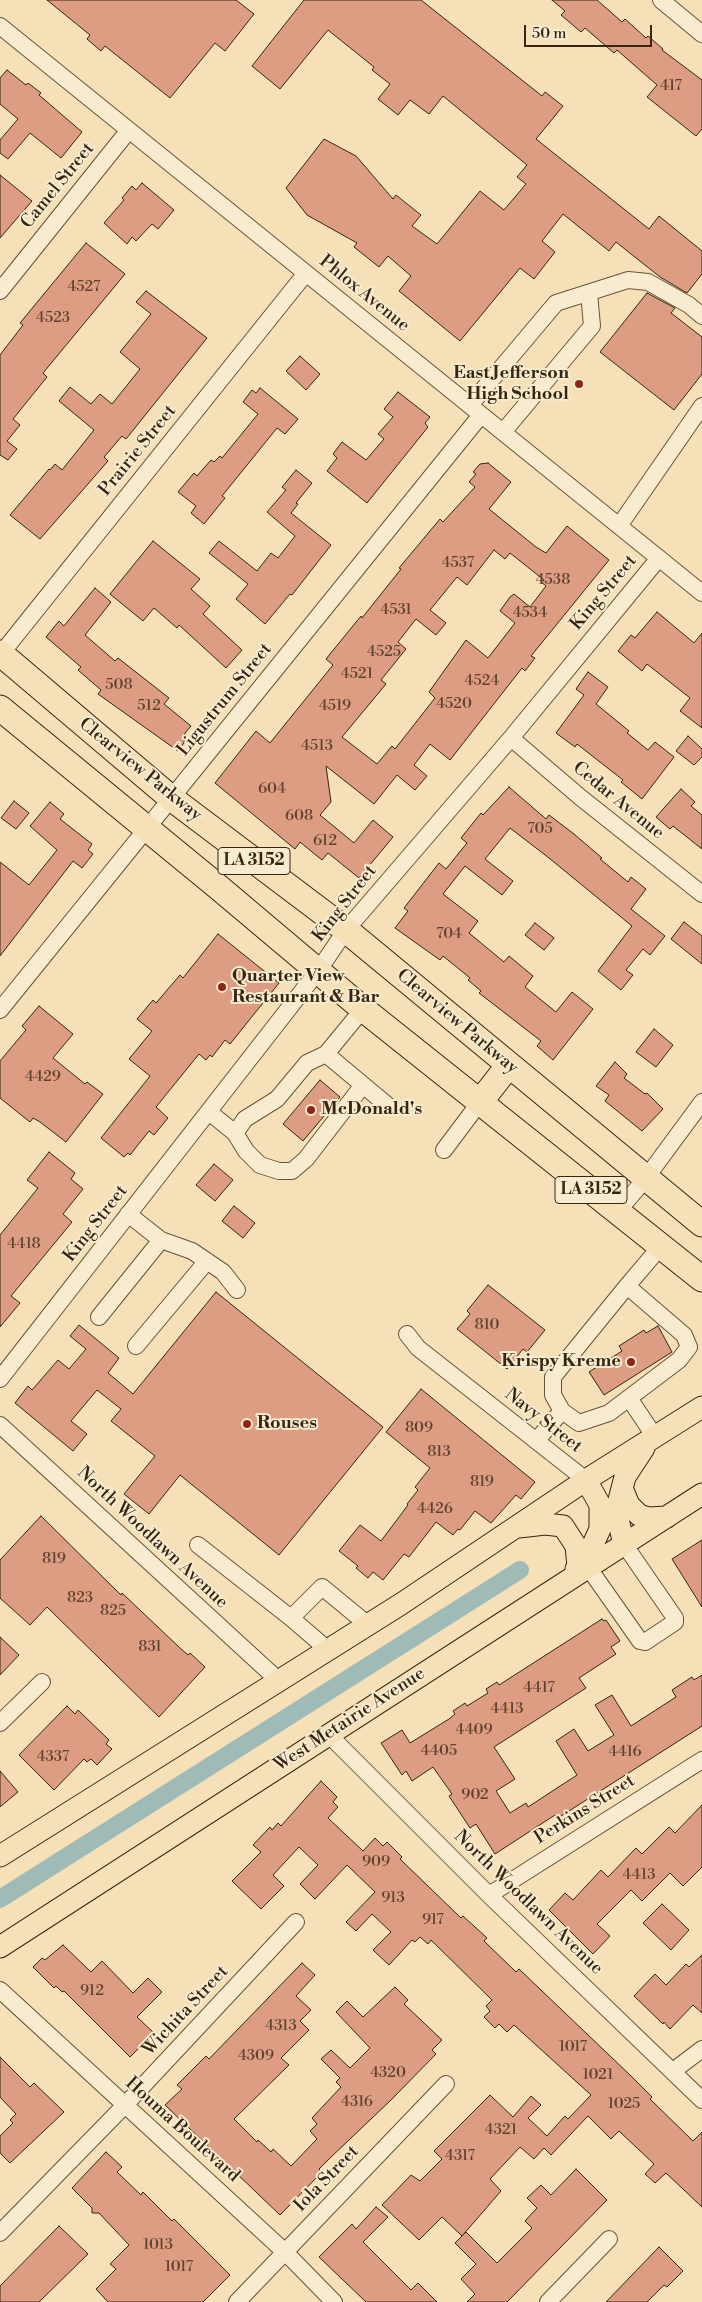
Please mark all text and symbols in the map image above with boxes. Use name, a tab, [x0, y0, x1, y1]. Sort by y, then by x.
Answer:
scale bar	[527, 15, 654, 47]
text: 50 m	[532, 24, 566, 43]
house number: 417	[660, 77, 682, 95]
street label: Camel Street	[17, 139, 99, 233]
street label: Phlox Avenue	[314, 251, 414, 337]
house number: 4527	[67, 278, 101, 296]
house number: 4523	[36, 309, 70, 327]
place label: East Jefferson High School	[453, 363, 569, 406]
marker: East Jefferson High School	[573, 378, 585, 390]
street label: Prairie Street	[95, 401, 181, 501]
street label: King Street	[566, 551, 642, 635]
house number: 4537	[442, 554, 474, 572]
house number: 4538	[536, 571, 570, 589]
house number: 4531	[380, 601, 412, 619]
house number: 4534	[513, 604, 547, 622]
street label: Ligustrum Street	[173, 639, 277, 761]
house number: 4525	[367, 643, 401, 661]
house number: 4521	[341, 665, 373, 683]
house number: 4524	[465, 672, 499, 690]
house number: 508	[105, 676, 133, 694]
house number: 4520	[436, 695, 472, 713]
house number: 512	[137, 697, 161, 715]
house number: 4519	[319, 697, 351, 715]
street label: Clearview Parkway	[74, 714, 206, 826]
house number: 4513	[301, 737, 333, 755]
street label: Cedar Avenue	[568, 757, 668, 845]
house number: 604	[258, 780, 286, 798]
house number: 608	[285, 807, 313, 825]
house number: 705	[527, 820, 553, 838]
house number: 612	[313, 832, 337, 850]
road number: LA 3152	[218, 848, 290, 874]
street label: King Street	[308, 861, 382, 947]
house number: 704	[436, 925, 462, 943]
street label: Clearview Parkway	[392, 965, 522, 1079]
place label: Quarter View Restaurant & Bar	[232, 966, 380, 1009]
marker: Quarter View Restaurant & Bar	[216, 981, 228, 993]
house number: 4429	[25, 1068, 61, 1086]
place label: McDonald's	[321, 1099, 422, 1121]
marker: McDonald's	[305, 1104, 317, 1116]
road number: LA 3152	[555, 1176, 627, 1204]
street label: King Street	[59, 1181, 133, 1267]
house number: 4418	[7, 1235, 41, 1253]
house number: 810	[475, 1316, 499, 1334]
place label: Krispy Kreme	[501, 1351, 621, 1373]
marker: Krispy Kreme	[625, 1356, 637, 1368]
street label: Navy Street	[500, 1384, 586, 1458]
place label: Rouses	[257, 1413, 317, 1435]
marker: Rouses	[241, 1418, 253, 1430]
house number: 809	[405, 1419, 433, 1437]
house number: 813	[427, 1443, 451, 1461]
street label: North Woodlawn Avenue	[72, 1462, 232, 1614]
house number: 819	[470, 1473, 494, 1491]
house number: 4426	[417, 1500, 453, 1518]
house number: 819	[42, 1550, 66, 1568]
house number: 823	[67, 1589, 93, 1607]
house number: 825	[100, 1602, 126, 1620]
house number: 831	[138, 1638, 162, 1656]
street label: West Metairie Avenue	[271, 1663, 429, 1777]
house number: 4417	[523, 1679, 555, 1697]
house number: 4413	[491, 1700, 523, 1718]
house number: 4409	[455, 1721, 493, 1739]
house number: 4405	[421, 1742, 457, 1760]
house number: 4416	[608, 1743, 642, 1761]
house number: 4337	[37, 1748, 69, 1766]
street label: Perkins Street	[531, 1771, 639, 1849]
house number: 902	[461, 1786, 489, 1804]
street label: North Woodlawn Avenue	[449, 1826, 607, 1980]
house number: 909	[362, 1853, 390, 1871]
house number: 4413	[623, 1866, 655, 1884]
house number: 913	[381, 1889, 405, 1907]
house number: 917	[422, 1911, 444, 1929]
street label: Wichita Street	[139, 1961, 233, 2061]
house number: 912	[80, 1982, 104, 2000]
house number: 4313	[265, 2017, 297, 2035]
house number: 1017	[559, 2038, 587, 2056]
house number: 4309	[238, 2047, 274, 2065]
house number: 4320	[370, 2064, 406, 2082]
house number: 1021	[583, 2066, 613, 2084]
street label: Houma Boulevard	[120, 2073, 244, 2187]
house number: 4316	[341, 2093, 373, 2111]
house number: 1025	[608, 2095, 640, 2113]
house number: 4321	[485, 2121, 517, 2139]
street label: Iola Street	[290, 2141, 364, 2217]
house number: 4317	[445, 2147, 475, 2165]
house number: 1013	[143, 2236, 173, 2254]
house number: 1017	[165, 2258, 193, 2276]

